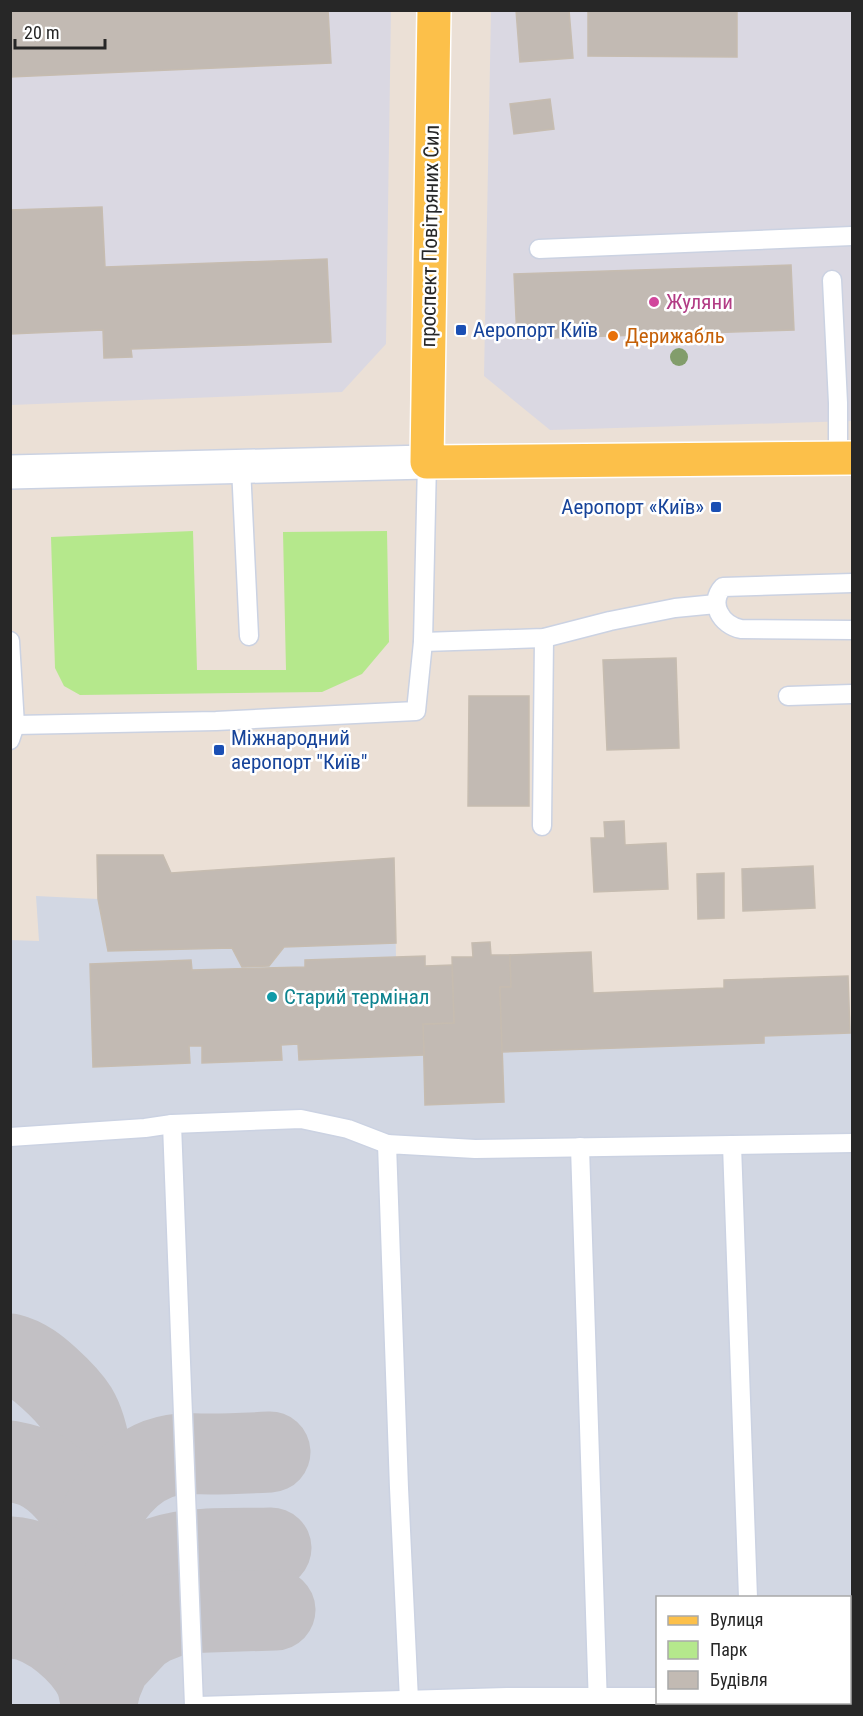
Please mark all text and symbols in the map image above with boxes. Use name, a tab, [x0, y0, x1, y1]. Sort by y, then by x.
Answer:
scale bar	[15, 12, 105, 50]
text: 20 m	[24, 22, 59, 43]
street label: проспект Повітряних Сил	[416, 124, 444, 348]
place label: Жуляни	[666, 290, 733, 314]
marker: Жуляни	[647, 295, 661, 309]
place label: Аеропорт Київ	[473, 318, 598, 342]
marker: Аеропорт Київ	[454, 323, 468, 337]
place label: Дерижабль	[625, 324, 725, 348]
marker: Дерижабль	[606, 329, 620, 343]
place label: Аеропорт «Київ»	[561, 495, 704, 519]
marker: Аеропорт «Київ»	[709, 500, 723, 514]
place label: Міжнародний аеропорт "Київ"	[231, 726, 367, 774]
marker: Міжнародний аеропорт "Київ"	[212, 743, 226, 757]
place label: Старий термінал	[284, 985, 429, 1009]
marker: Старий термінал	[265, 990, 279, 1004]
legend	[656, 1596, 851, 1704]
text: Вулиця	[710, 1609, 764, 1630]
text: Парк	[710, 1639, 748, 1660]
text: Будівля	[710, 1669, 768, 1690]

